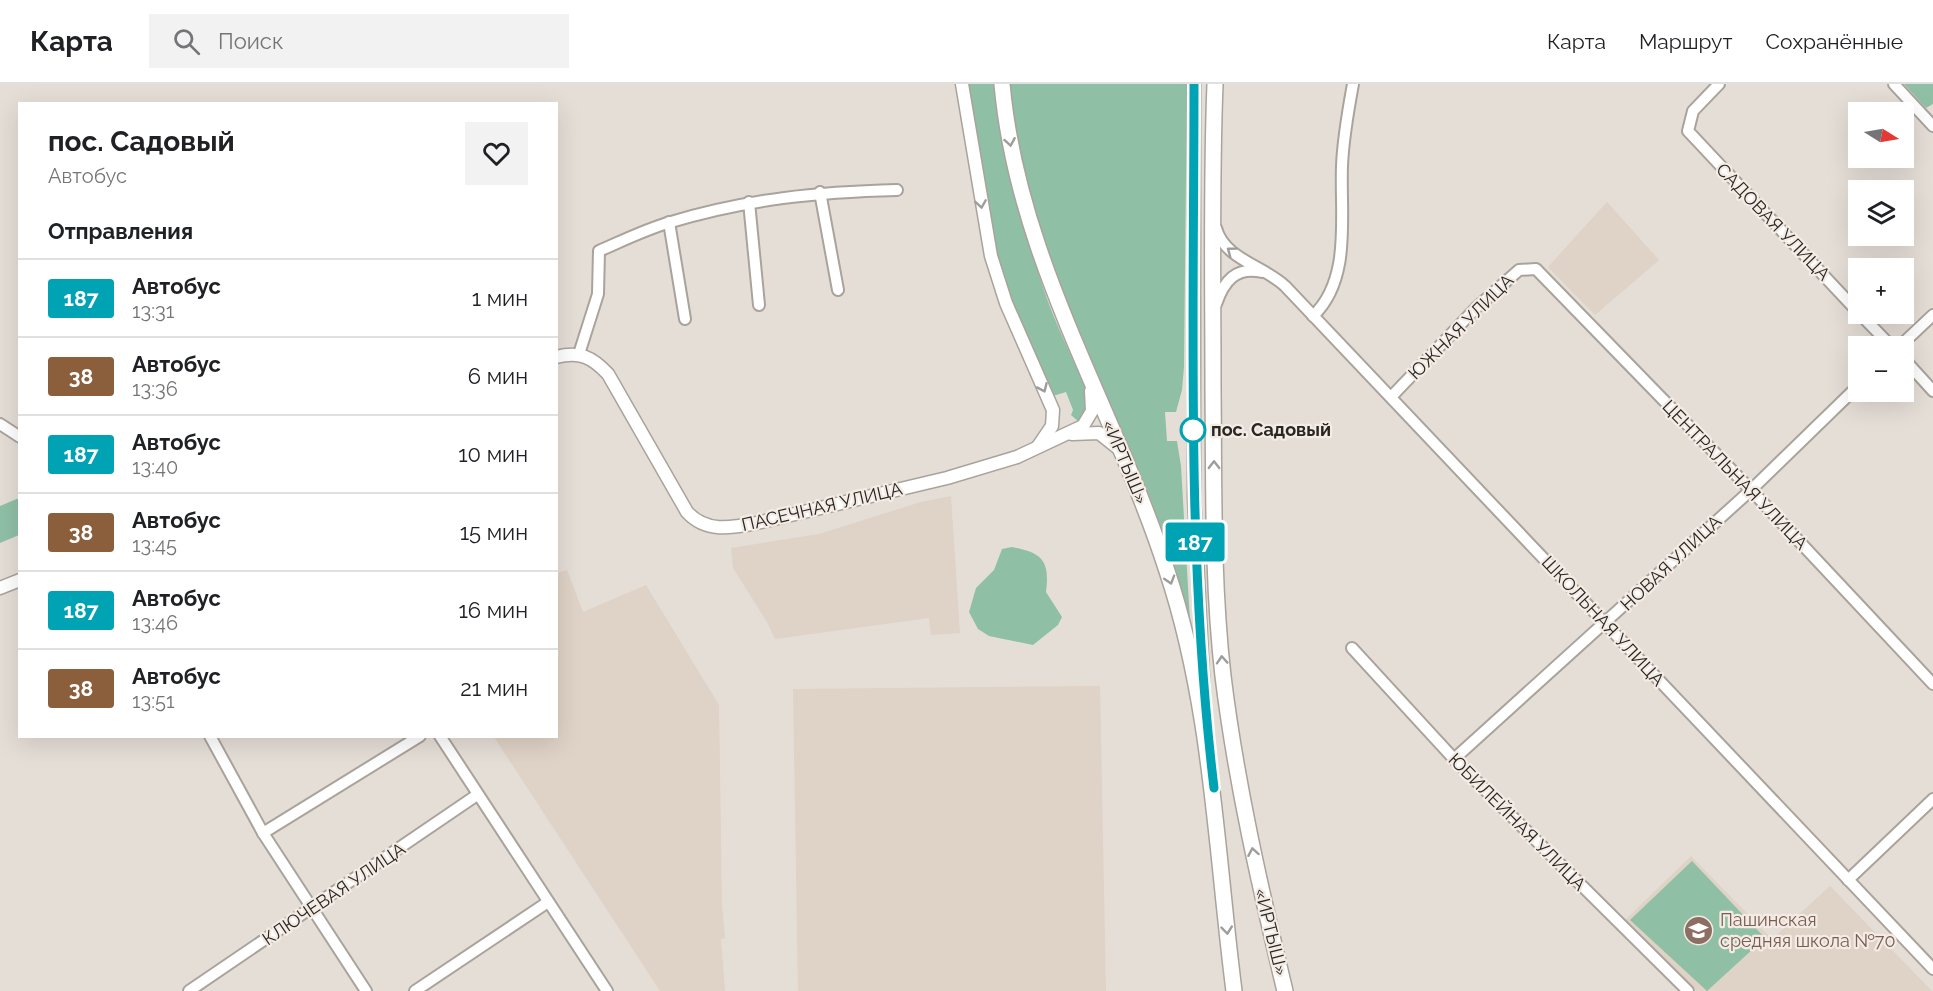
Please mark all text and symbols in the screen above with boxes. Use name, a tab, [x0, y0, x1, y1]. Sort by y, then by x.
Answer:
search box	[149, 14, 569, 68]
text: Карта	[30, 25, 113, 58]
icon: search	[170, 25, 203, 58]
text: Поиск	[218, 28, 283, 54]
text: Карта	[1547, 29, 1606, 54]
text: Маршрут	[1639, 29, 1732, 54]
text: Сохранённые	[1765, 29, 1903, 54]
north arrow	[1848, 102, 1914, 168]
map controls	[1848, 102, 1914, 402]
button: heart	[465, 122, 528, 185]
text: пос. Садовый	[48, 125, 235, 158]
one-way arrow	[1003, 137, 1016, 147]
street label: САДОВАЯ УЛИЦА	[1712, 159, 1835, 285]
text: Автобус	[48, 164, 127, 188]
button: layers	[1848, 180, 1914, 246]
one-way arrow	[974, 199, 986, 209]
text: Отправления	[48, 218, 193, 244]
one-way arrow	[1227, 247, 1238, 258]
button: +	[1848, 258, 1914, 324]
street label: ЮЖНАЯ УЛИЦА	[1404, 270, 1518, 384]
text: Автобус	[132, 273, 221, 299]
text: 1 мин	[472, 285, 528, 311]
text: 187	[64, 286, 98, 311]
text: 13:31	[132, 299, 174, 323]
button: −	[1848, 336, 1914, 402]
text: Автобус	[132, 351, 221, 377]
text: 6 мин	[468, 363, 528, 389]
text: 38	[69, 364, 93, 389]
text: 13:36	[132, 377, 178, 401]
one-way arrow	[1036, 381, 1048, 392]
street label: ЦЕНТРАЛЬНАЯ УЛИЦА	[1658, 396, 1812, 554]
street label: «ИРТЫШ»	[1098, 417, 1152, 507]
marker: пос. Садовый	[1180, 417, 1206, 443]
place label: пос. Садовый	[1211, 419, 1331, 440]
text: Автобус	[132, 429, 221, 455]
text: 10 мин	[458, 441, 528, 467]
text: 187	[64, 442, 98, 467]
text: 13:40	[132, 455, 178, 479]
one-way arrow	[1208, 460, 1220, 469]
street label: ПАСЕЧНАЯ УЛИЦА	[740, 478, 904, 535]
text: Автобус	[132, 507, 221, 533]
street label: НОВАЯ УЛИЦА	[1616, 511, 1725, 615]
text: 15 мин	[460, 519, 528, 545]
text: 38	[69, 520, 93, 545]
line badge: 187	[1160, 522, 1230, 562]
text: 187	[1178, 530, 1212, 555]
text: 13:45	[132, 533, 177, 557]
street label: ШКОЛЬНАЯ УЛИЦА	[1538, 551, 1669, 690]
one-way arrow	[1163, 574, 1176, 585]
text: Автобус	[132, 585, 221, 611]
text: 16 мин	[458, 597, 528, 623]
text: 187	[64, 598, 98, 623]
text: 13:46	[132, 611, 178, 635]
one-way arrow	[1216, 655, 1229, 664]
text: Автобус	[132, 663, 221, 689]
text: 21 мин	[460, 675, 528, 701]
text: 38	[69, 676, 93, 701]
text: 13:51	[132, 689, 174, 713]
street label: ЮБИЛЕЙНАЯ УЛИЦА	[1444, 749, 1590, 895]
street label: КЛЮЧЕВАЯ УЛИЦА	[258, 838, 409, 949]
one-way arrow	[1247, 848, 1259, 857]
street label: «ИРТЫШ»	[1251, 886, 1292, 978]
place label: Пашинская средняя школа №70	[1720, 909, 1895, 951]
school or university icon: Пашинская средняя школа №70	[1683, 914, 1715, 946]
one-way arrow	[1220, 925, 1233, 934]

